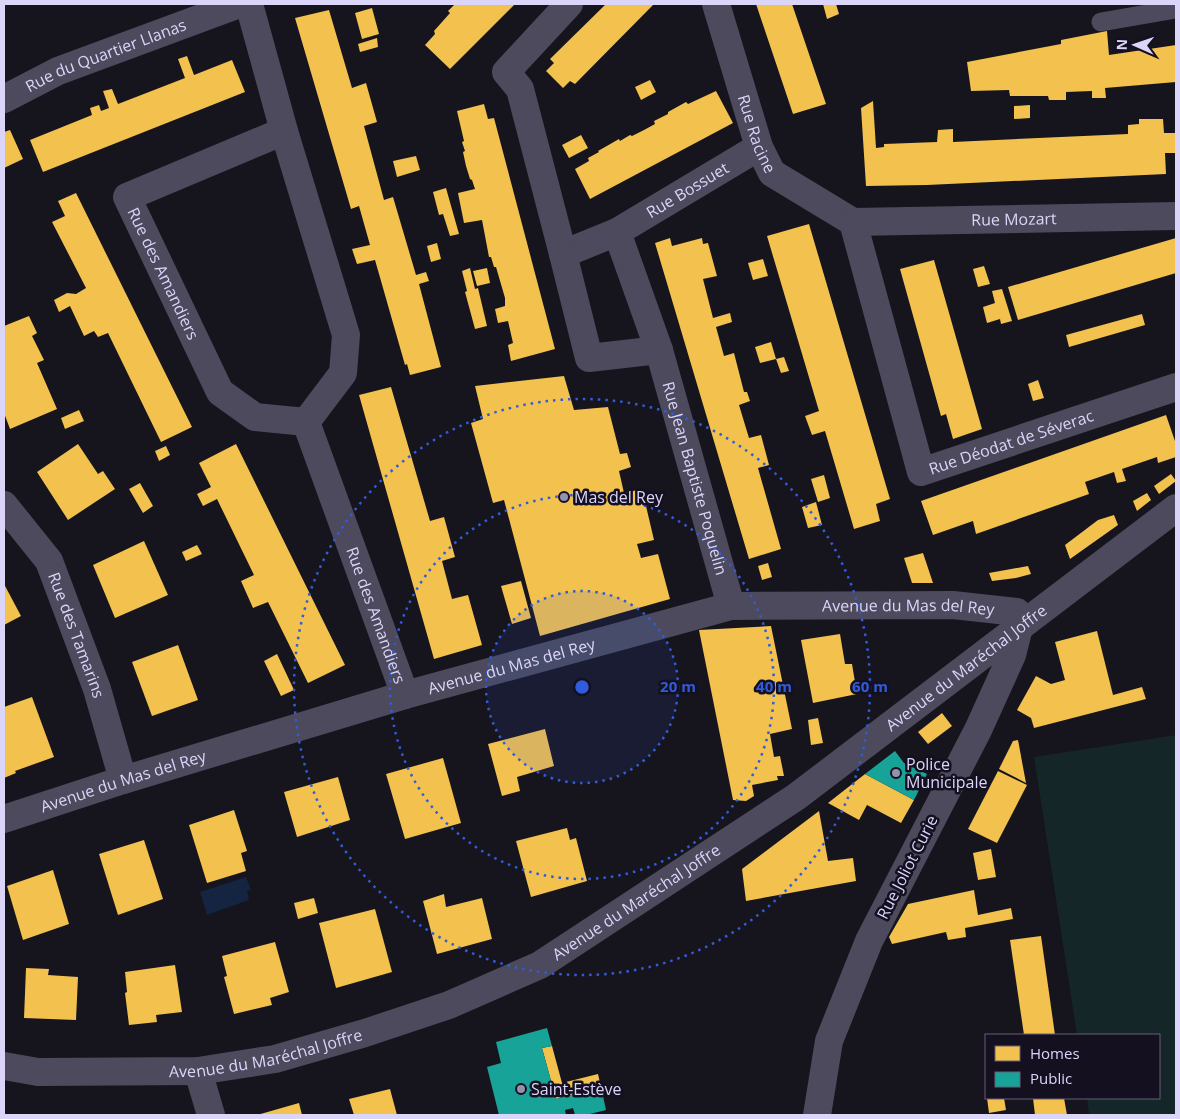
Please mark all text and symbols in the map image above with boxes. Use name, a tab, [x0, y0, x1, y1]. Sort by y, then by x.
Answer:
street label: Rue du Quartier Llanas	[21, 14, 189, 97]
north arrow	[1110, 20, 1160, 70]
text: N	[1112, 39, 1131, 51]
street label: Rue Racine	[733, 92, 781, 177]
street label: Rue Bossuet	[642, 157, 733, 223]
street label: Rue des Amandiers	[123, 204, 204, 343]
street label: Rue Mozart	[971, 207, 1057, 231]
street label: Rue Jean Baptiste Poquelin	[657, 379, 733, 577]
street label: Rue Déodat de Séverac	[926, 404, 1097, 480]
place label: Mas del Rey	[574, 486, 664, 508]
marker: Mas del Rey	[558, 491, 570, 503]
street label: Rue des Amandiers	[341, 544, 411, 687]
street label: Rue des Tamarins	[43, 569, 110, 701]
street label: Avenue du Mas del Rey	[822, 594, 997, 621]
street label: Avenue du Maréchal Joffre	[881, 599, 1051, 736]
street label: Avenue du Mas del Rey	[425, 632, 598, 699]
text: 20 m	[660, 676, 696, 696]
text: 40 m	[756, 676, 792, 696]
text: 60 m	[852, 676, 888, 696]
centre of rings	[573, 678, 591, 696]
street label: Avenue du Mas del Rey	[37, 744, 210, 817]
place label: Police Municipale	[906, 753, 987, 793]
marker: Police Municipale	[890, 767, 902, 779]
street label: Rue Joliot Curie	[871, 811, 943, 923]
street label: Avenue du Maréchal Joffre	[548, 839, 725, 965]
street label: Avenue du Maréchal Joffre	[169, 1023, 365, 1082]
legend	[985, 1034, 1160, 1099]
text: Homes	[1030, 1043, 1080, 1063]
text: Public	[1030, 1068, 1072, 1088]
place label: Saint-Estève	[531, 1078, 622, 1100]
marker: Saint-Estève	[515, 1083, 527, 1095]

